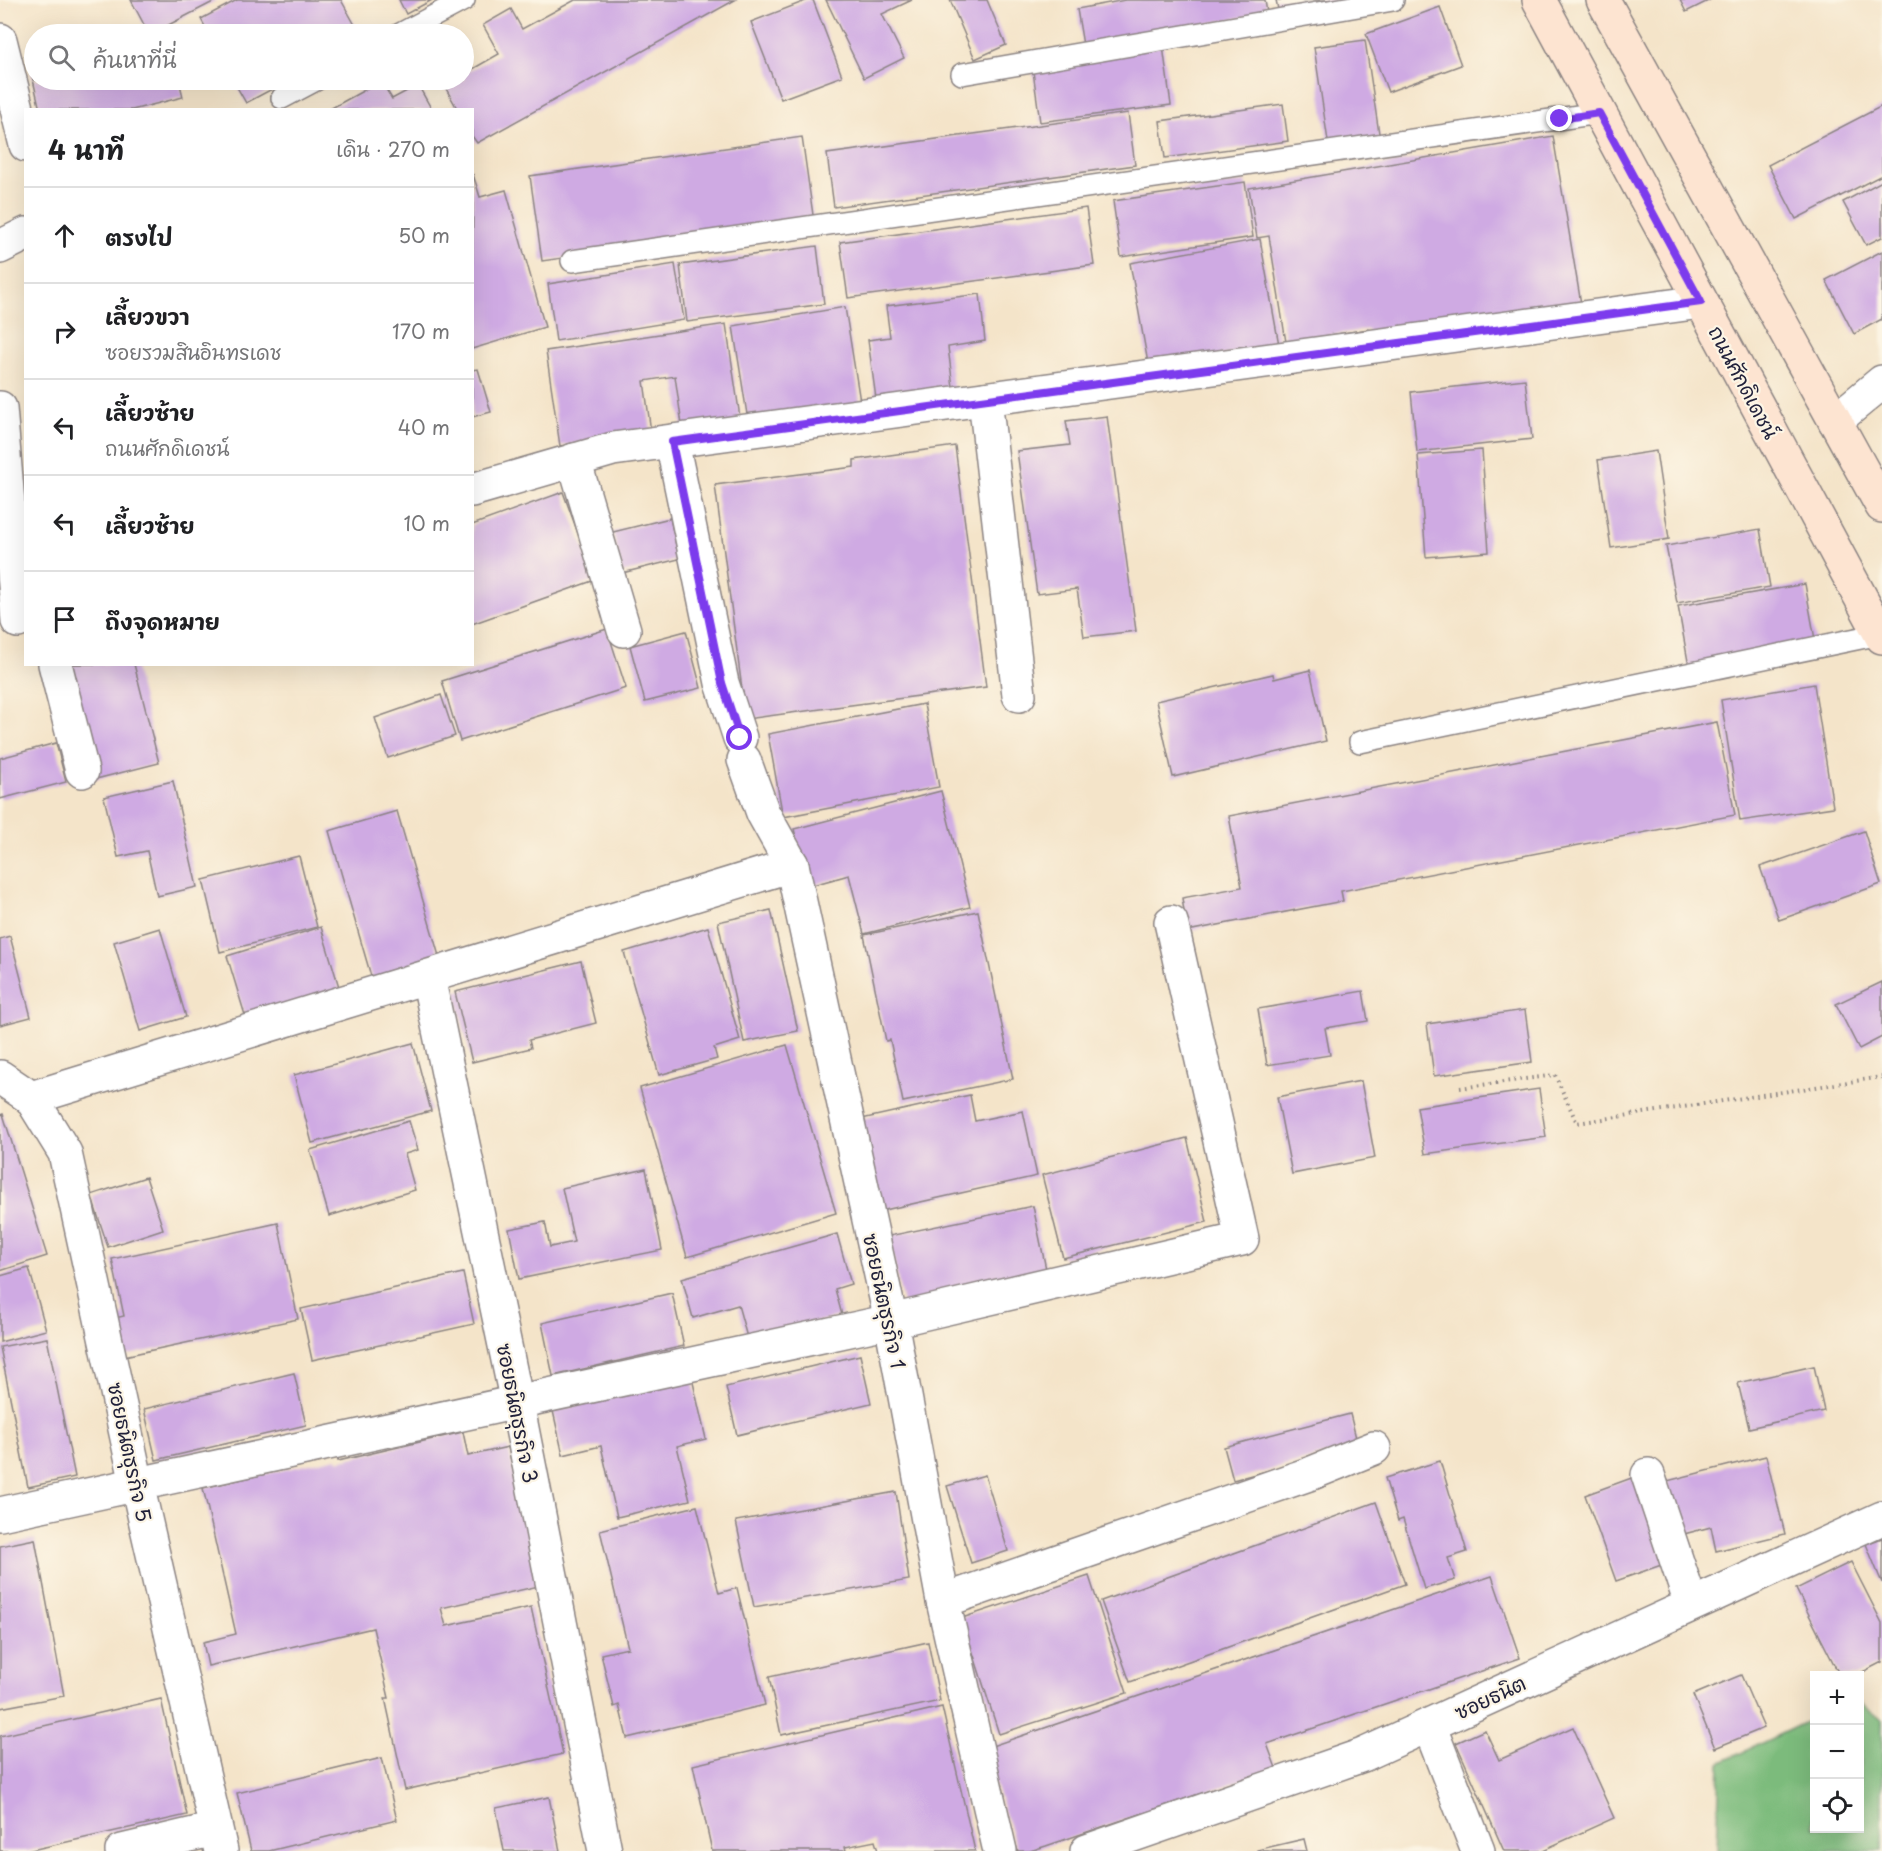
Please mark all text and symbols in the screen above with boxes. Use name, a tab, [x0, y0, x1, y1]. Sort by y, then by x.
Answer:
search box	[24, 24, 474, 90]
icon: search	[45, 41, 78, 74]
text: ค้นหาที่นี่	[93, 42, 177, 75]
route end	[1546, 105, 1572, 131]
text: 4 นาที	[48, 130, 124, 169]
text: เดิน · 270 m	[336, 134, 450, 164]
icon: ahead	[48, 219, 81, 252]
text: ตรงไป	[105, 220, 173, 253]
text: 50 m	[398, 220, 450, 250]
text: เลี้ยวขวา	[105, 299, 189, 332]
icon: right	[48, 315, 81, 348]
text: 170 m	[392, 316, 450, 346]
street label: ถนนศักดิเดชน์	[1702, 320, 1786, 444]
text: ซอยรวมสินอินทรเดช	[105, 337, 281, 367]
text: เลี้ยวซ้าย	[105, 395, 195, 428]
icon: left	[48, 411, 81, 444]
text: 40 m	[398, 412, 450, 442]
text: ถนนศักดิเดชน์	[105, 433, 230, 463]
icon: left	[48, 507, 81, 540]
text: เลี้ยวซ้าย	[105, 508, 195, 541]
text: 10 m	[403, 508, 450, 538]
icon: arrive	[48, 603, 81, 636]
text: ถึงจุดหมาย	[105, 604, 220, 637]
route start	[726, 724, 752, 750]
street label: ซอยธนิตธุรกิจ 1	[854, 1231, 914, 1372]
street label: ซอยธนิตธุรกิจ 3	[488, 1340, 546, 1486]
street label: ซอยธนิตธุรกิจ 5	[99, 1379, 159, 1525]
street label: ซอยธนิต	[1449, 1667, 1531, 1727]
map controls	[1810, 1671, 1864, 1833]
button: +	[1810, 1671, 1864, 1725]
button: −	[1810, 1725, 1864, 1779]
button: locate	[1810, 1779, 1864, 1833]

